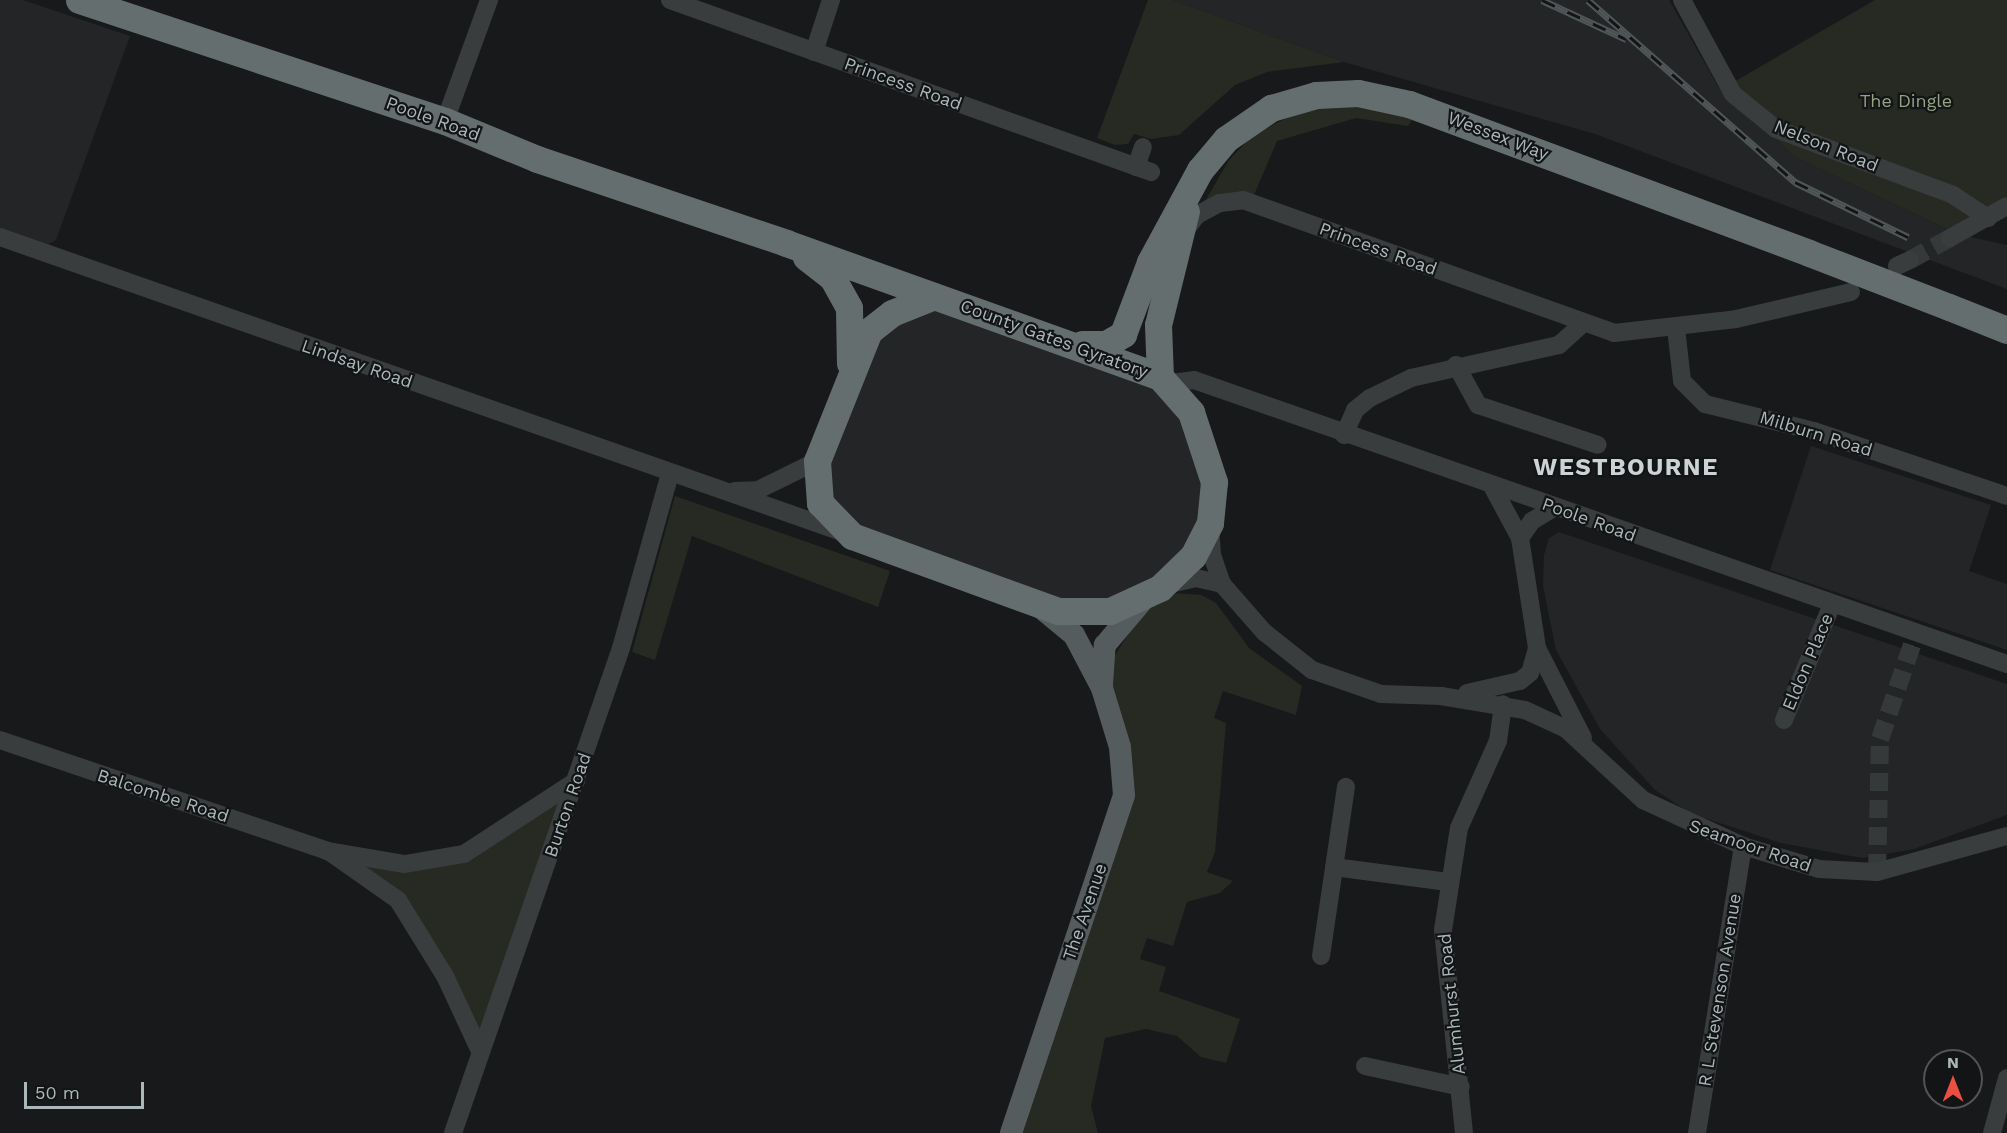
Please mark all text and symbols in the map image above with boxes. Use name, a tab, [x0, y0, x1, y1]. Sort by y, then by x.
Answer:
street label: Princess Road	[841, 53, 965, 115]
park label: The Dingle	[1860, 90, 1952, 112]
street label: Poole Road	[383, 92, 483, 146]
street label: Wessex Way	[1444, 107, 1552, 165]
street label: Nelson Road	[1771, 115, 1881, 177]
street label: Princess Road	[1316, 218, 1440, 280]
street label: County Gates Gyratory	[957, 295, 1151, 383]
street label: Lindsay Road	[298, 335, 416, 393]
street label: Milburn Road	[1757, 407, 1875, 461]
district label: WESTBOURNE	[1533, 454, 1719, 482]
street label: Poole Road	[1539, 493, 1639, 547]
street label: Eldon Place	[1778, 610, 1838, 714]
street label: Burton Road	[540, 750, 596, 860]
street label: Balcombe Road	[94, 765, 232, 827]
street label: Seamoor Road	[1686, 815, 1814, 877]
street label: The Avenue	[1058, 860, 1112, 964]
street label: R L Stevenson Avenue	[1694, 891, 1746, 1089]
street label: Alumhurst Road	[1434, 932, 1470, 1076]
north arrow	[1923, 1049, 1983, 1109]
text: N	[1947, 1053, 1959, 1072]
scale bar	[27, 1070, 147, 1108]
text: 50 m	[35, 1082, 80, 1103]

